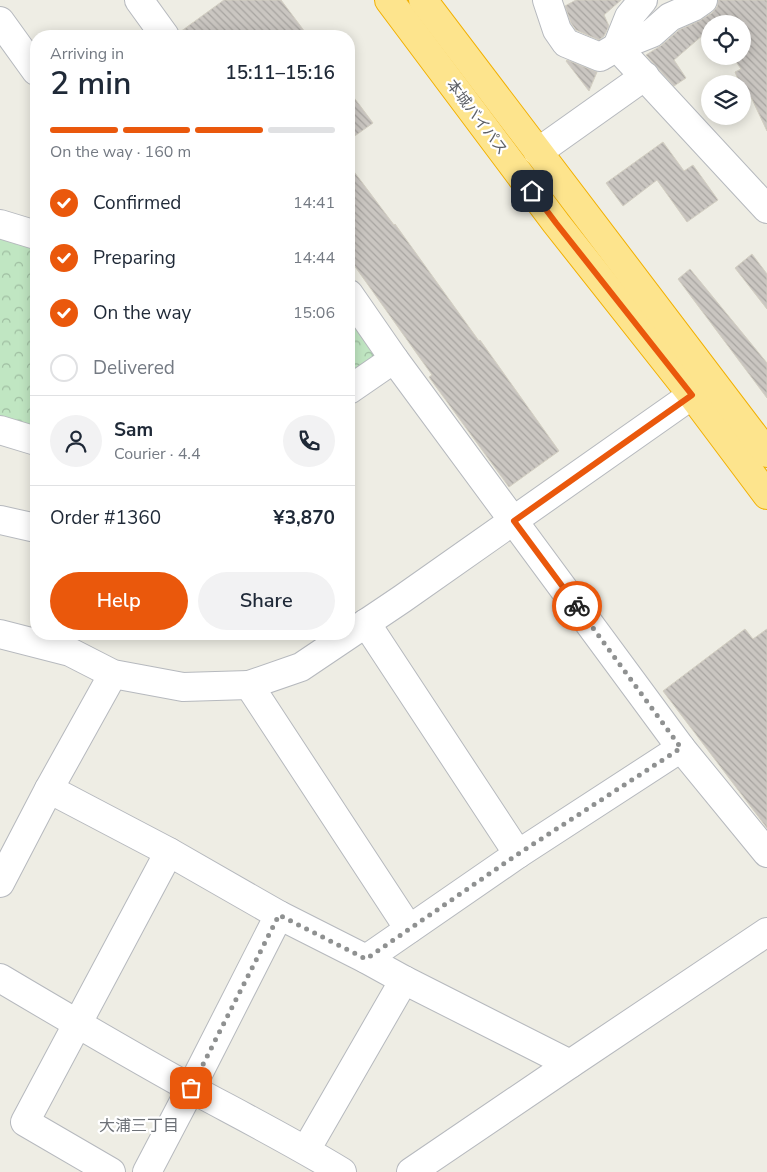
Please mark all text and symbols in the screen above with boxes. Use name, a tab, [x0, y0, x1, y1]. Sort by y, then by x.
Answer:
map controls	[701, 15, 751, 125]
button: locate	[701, 15, 751, 65]
text: Arriving in	[50, 43, 124, 65]
text: 15:11–15:16	[225, 60, 335, 86]
text: 2 min	[50, 62, 132, 105]
street label: 本城バイパス	[442, 75, 512, 159]
button: layers	[701, 75, 751, 125]
text: On the way · 160 m	[50, 141, 191, 163]
pin	[511, 170, 553, 212]
icon: home	[518, 177, 546, 205]
icon: check	[50, 189, 78, 217]
text: Confirmed	[93, 190, 181, 216]
text: 14:41	[293, 192, 335, 214]
icon: check	[50, 244, 78, 272]
text: Preparing	[93, 245, 176, 271]
text: 14:44	[293, 247, 335, 269]
icon: check	[50, 299, 78, 327]
text: On the way	[93, 300, 191, 326]
text: 15:06	[293, 302, 335, 324]
text: Delivered	[93, 355, 175, 381]
button: person	[50, 415, 102, 467]
button: phone	[283, 415, 335, 467]
text: Sam	[114, 417, 153, 443]
text: Courier · 4.4	[114, 443, 200, 465]
text: Order #1360	[50, 505, 161, 531]
text: ¥3,870	[273, 505, 335, 531]
button: Help	[50, 572, 188, 630]
button: Share	[198, 572, 335, 630]
courier	[552, 581, 602, 631]
icon: bike	[563, 592, 591, 620]
pin	[170, 1067, 212, 1109]
icon: bag	[177, 1074, 205, 1102]
district label: 大浦三丁目	[99, 1115, 179, 1137]

